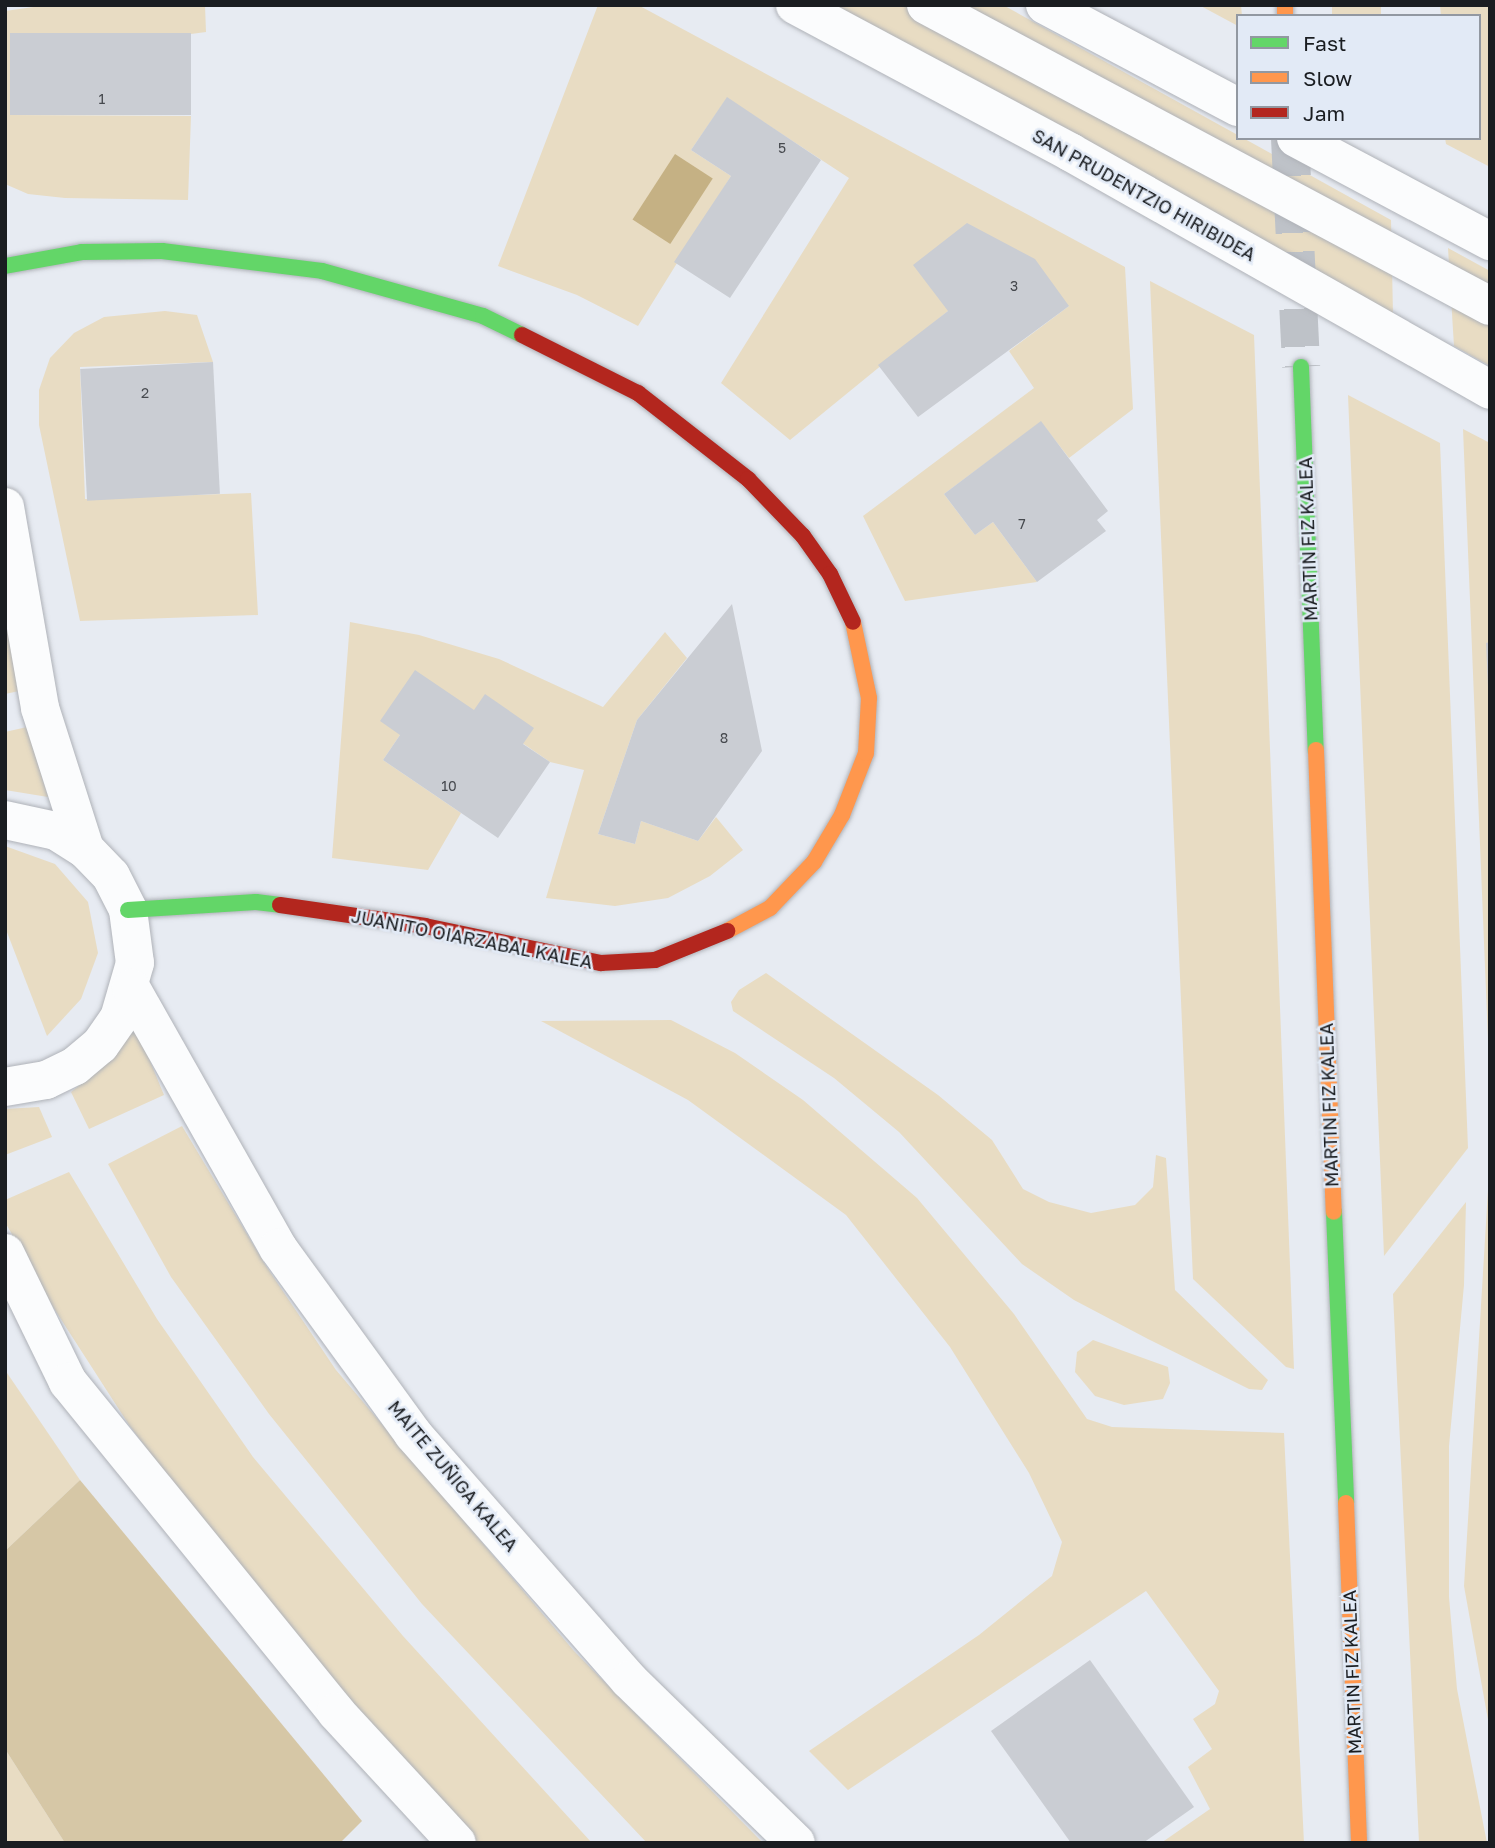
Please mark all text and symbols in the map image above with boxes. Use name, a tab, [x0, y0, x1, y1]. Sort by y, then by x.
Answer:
legend	[1236, 14, 1481, 140]
text: Fast	[1303, 30, 1346, 56]
text: Slow	[1303, 65, 1352, 91]
house number: 1	[99, 91, 105, 107]
text: Jam	[1303, 100, 1345, 126]
street label: SAN PRUDENTZIO HIRIBIDEA	[1029, 125, 1259, 265]
house number: 5	[778, 140, 786, 156]
house number: 3	[1010, 278, 1018, 294]
house number: 2	[141, 385, 149, 401]
street label: MARTIN FIZ KALEA	[1294, 456, 1322, 622]
house number: 7	[1018, 516, 1026, 532]
house number: 8	[720, 730, 728, 746]
house number: 10	[441, 778, 457, 794]
street label: JUANITO OIARZABAL KALEA	[349, 905, 595, 973]
street label: MARTIN FIZ KALEA	[1315, 1022, 1343, 1188]
street label: MAITE ZUÑIGA KALEA	[384, 1396, 522, 1556]
street label: MARTIN FIZ KALEA	[1338, 1589, 1366, 1755]

